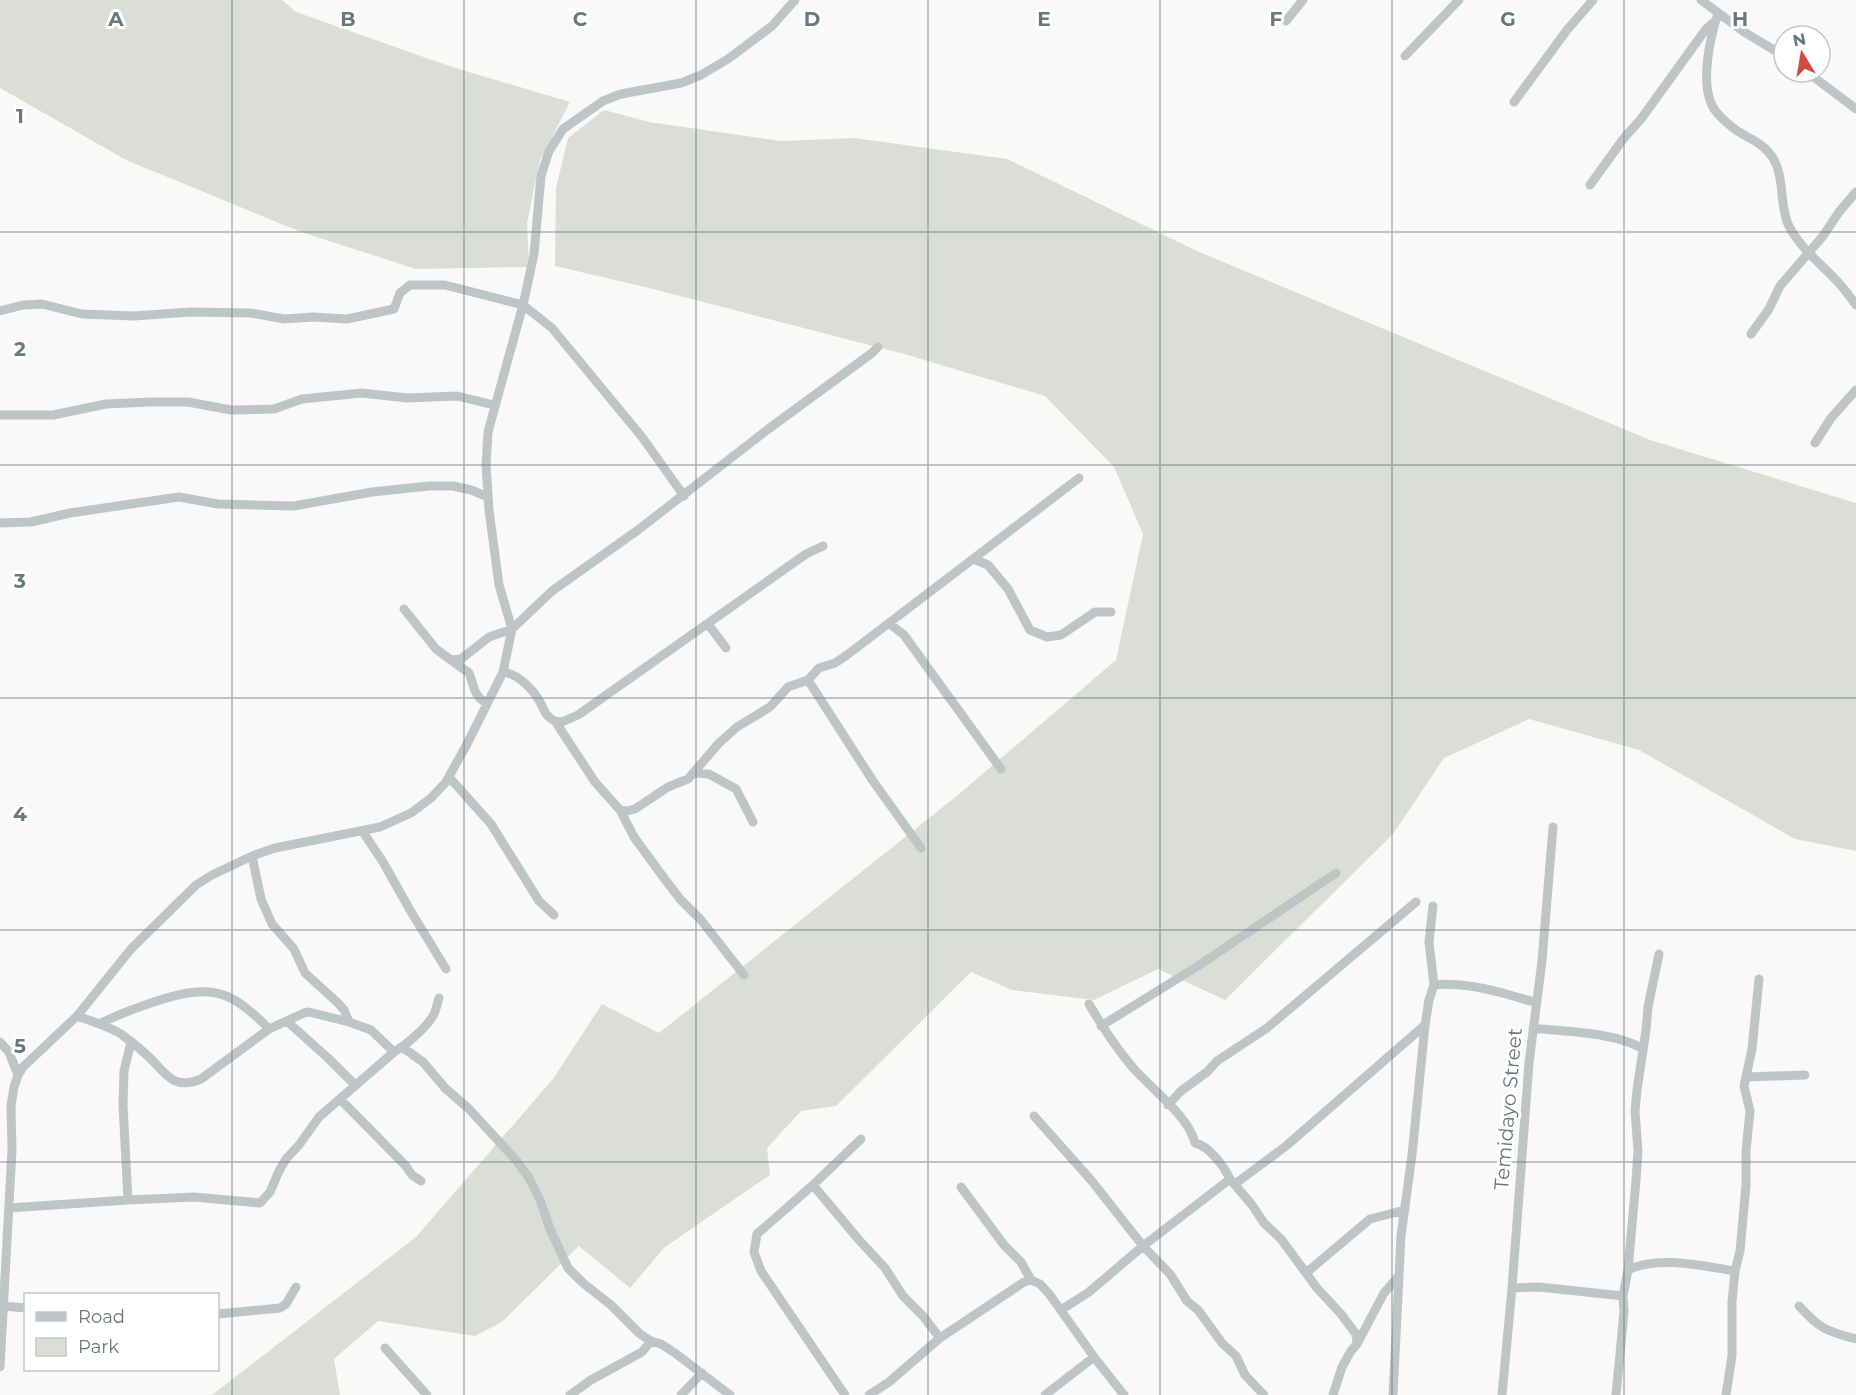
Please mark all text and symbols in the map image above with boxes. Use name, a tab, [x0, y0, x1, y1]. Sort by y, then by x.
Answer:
text: A	[107, 7, 124, 31]
text: B	[340, 7, 356, 31]
text: C	[573, 7, 588, 31]
text: D	[804, 7, 820, 31]
text: E	[1037, 7, 1051, 31]
text: F	[1270, 7, 1283, 31]
text: G	[1500, 7, 1516, 31]
text: H	[1732, 7, 1748, 31]
north arrow	[1772, 24, 1832, 84]
text: N	[1791, 29, 1807, 50]
text: 1	[16, 104, 24, 128]
text: 2	[14, 337, 26, 361]
text: 3	[13, 569, 26, 593]
text: 4	[13, 802, 27, 826]
street label: Temidayo Street	[1489, 1027, 1527, 1191]
text: 5	[14, 1034, 26, 1058]
legend	[24, 1293, 219, 1371]
text: Road	[78, 1306, 125, 1328]
text: Park	[78, 1336, 119, 1358]

